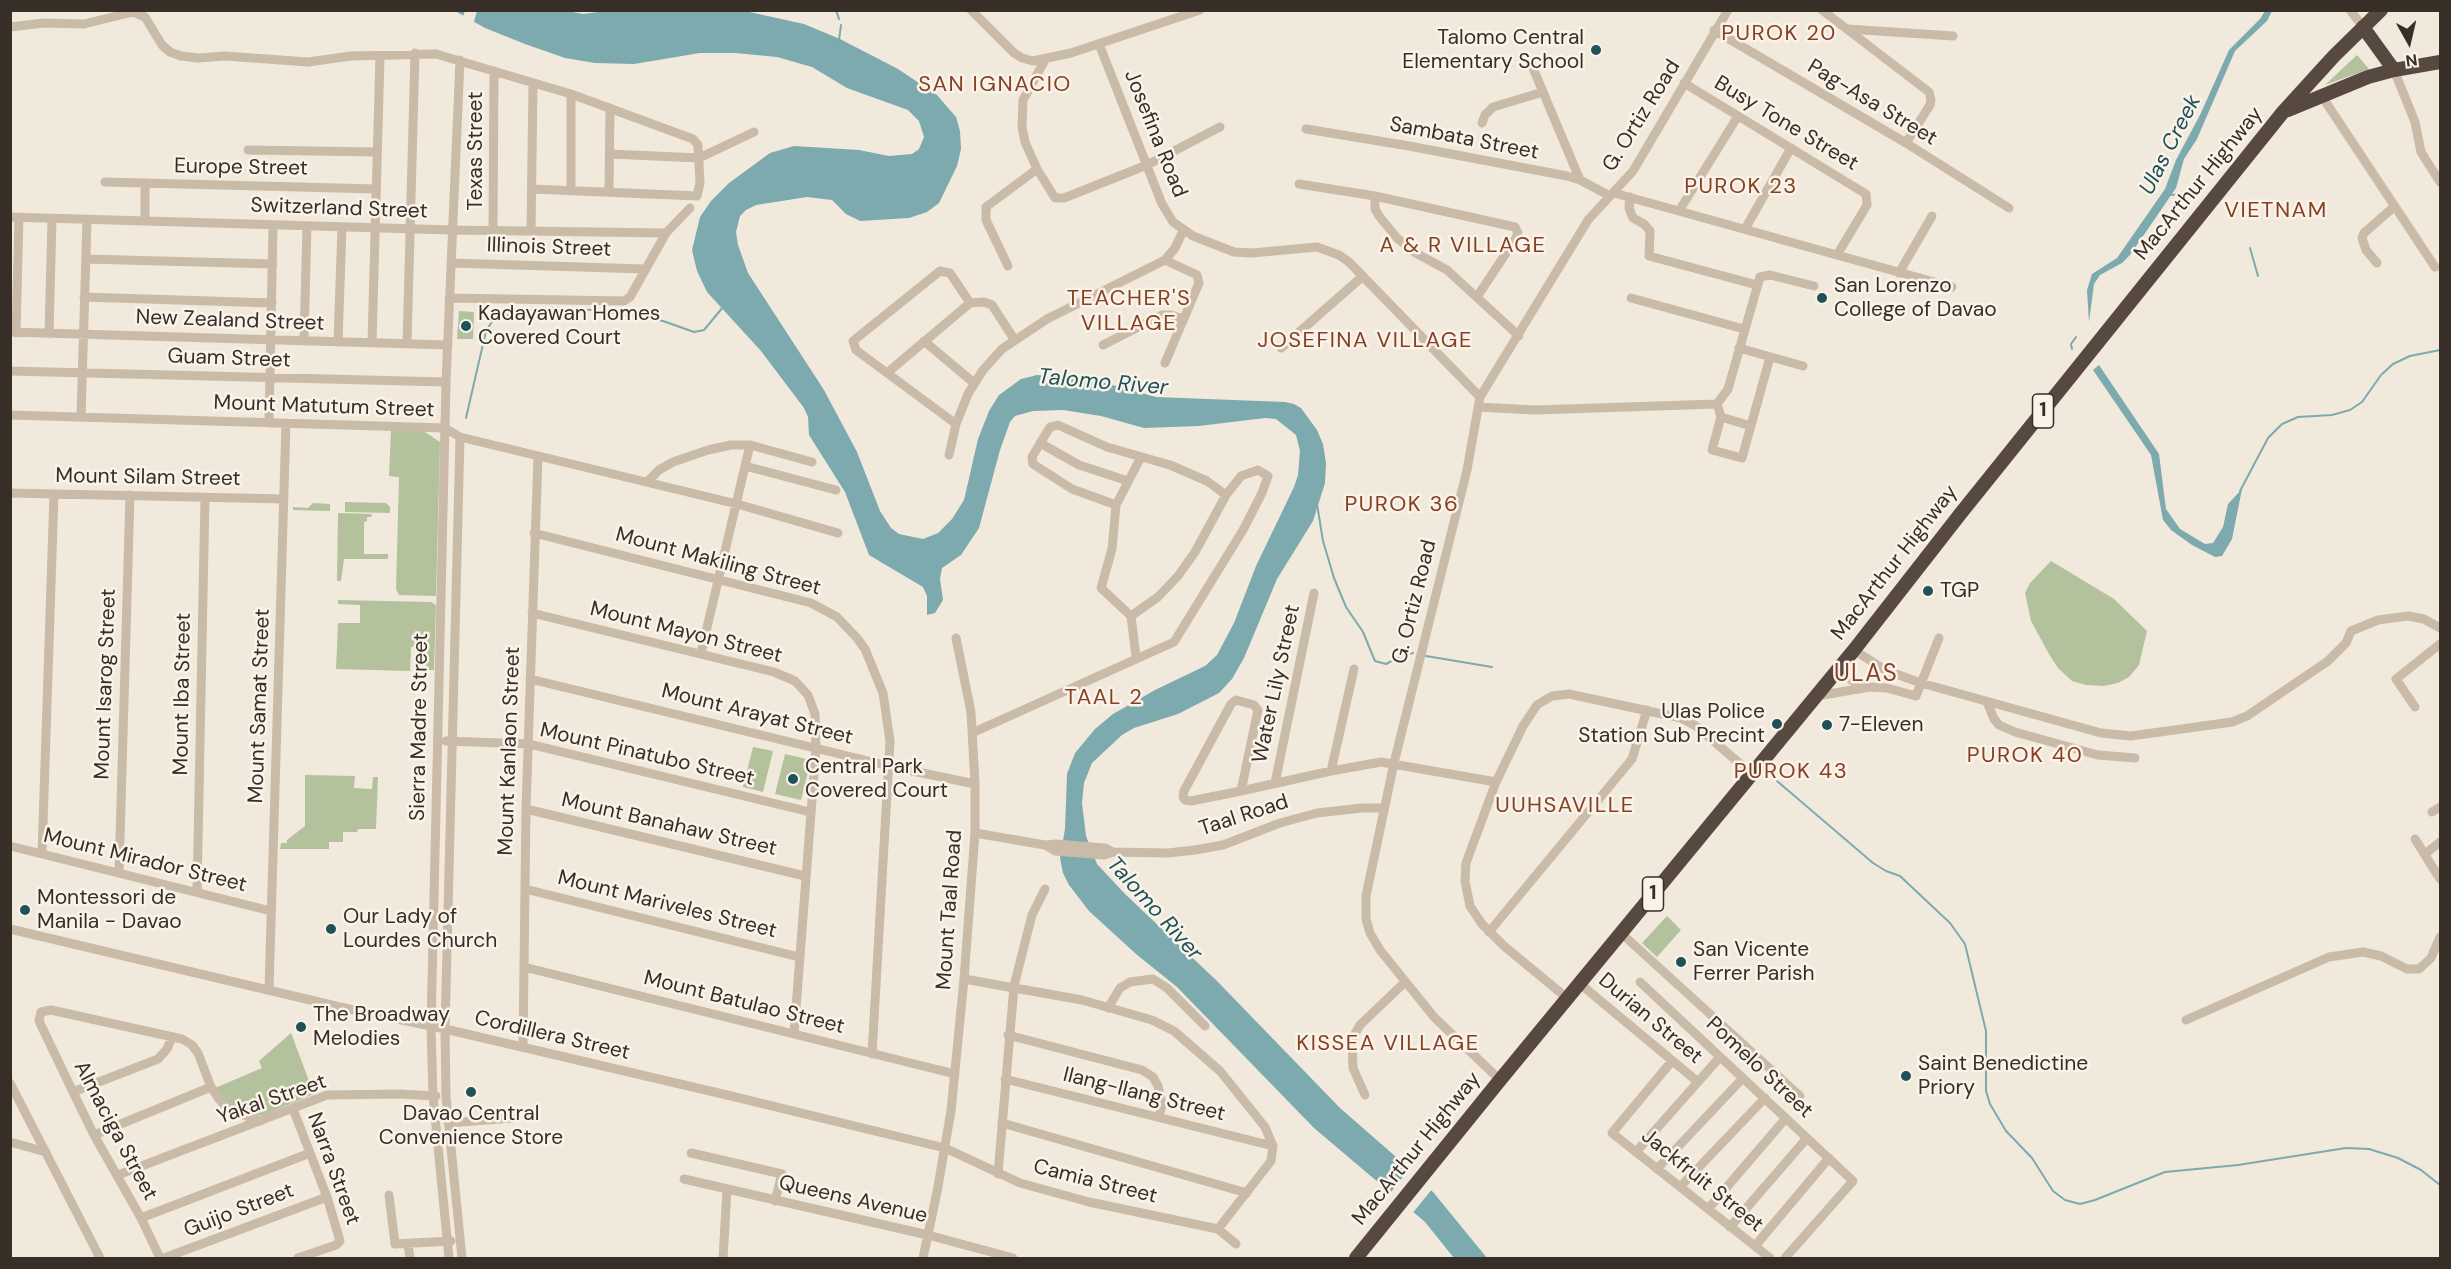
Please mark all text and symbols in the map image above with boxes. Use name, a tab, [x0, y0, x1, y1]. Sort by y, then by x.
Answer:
north arrow	[2379, 12, 2439, 72]
district label: PUROK 20	[1721, 21, 1837, 47]
place label: Talomo Central Elementary School	[1402, 25, 1584, 75]
marker: Talomo Central Elementary School	[1589, 43, 1603, 57]
text: N	[2404, 49, 2419, 72]
street label: Pag-Asa Street	[1803, 54, 1941, 152]
street label: G. Ortiz Road	[1598, 55, 1686, 177]
street label: Josefina Road	[1118, 67, 1192, 201]
street label: Busy Tone Street	[1709, 71, 1863, 177]
district label: SAN IGNACIO	[918, 72, 1072, 98]
water label: Ulas Creek	[2135, 91, 2207, 199]
street label: Texas Street	[463, 92, 489, 210]
street label: MacArthur Highway	[2129, 102, 2269, 266]
street label: Sambata Street	[1387, 112, 1541, 166]
street label: Europe Street	[174, 154, 308, 182]
district label: PUROK 23	[1684, 174, 1798, 200]
street label: Switzerland Street	[250, 193, 428, 225]
district label: VIETNAM	[2224, 198, 2328, 224]
street label: Illinois Street	[486, 233, 612, 263]
district label: A & R VILLAGE	[1380, 233, 1546, 259]
place label: San Lorenzo College of Davao	[1834, 273, 1997, 323]
district label: TEACHER'S VILLAGE	[1067, 286, 1191, 338]
marker: San Lorenzo College of Davao	[1815, 291, 1829, 305]
place label: Kadayawan Homes Covered Court	[478, 301, 660, 351]
street label: New Zealand Street	[135, 305, 325, 337]
marker: Kadayawan Homes Covered Court	[459, 319, 473, 333]
district label: JOSEFINA VILLAGE	[1257, 328, 1473, 354]
street label: Guam Street	[167, 344, 291, 374]
water label: Talomo River	[1037, 364, 1169, 402]
street label: Mount Matutum Street	[213, 391, 435, 423]
road number: 1	[2032, 394, 2054, 428]
street label: Mount Silam Street	[55, 464, 241, 492]
street label: MacArthur Highway	[1827, 480, 1963, 646]
district label: PUROK 36	[1345, 492, 1459, 518]
street label: Mount Makiling Street	[613, 522, 823, 602]
street label: G. Ortiz Road	[1387, 537, 1443, 667]
place label: TGP	[1940, 578, 1979, 604]
marker: TGP	[1921, 584, 1935, 598]
street label: Mount Isarog Street	[90, 588, 122, 780]
street label: Mount Mayon Street	[587, 597, 785, 669]
street label: Water Lily Street	[1248, 603, 1306, 765]
street label: Mount Samat Street	[244, 608, 276, 804]
street label: Mount Iba Street	[169, 612, 197, 776]
street label: Sierra Madre Street	[406, 633, 434, 821]
street label: Mount Kanlaon Street	[494, 646, 526, 856]
district label: ULAS	[1834, 661, 1898, 689]
street label: Mount Arayat Street	[659, 679, 855, 751]
district label: TAAL 2	[1065, 685, 1143, 711]
place label: Ulas Police Station Sub Precint	[1578, 699, 1765, 749]
place label: 7-Eleven	[1839, 712, 1923, 738]
marker: Ulas Police Station Sub Precint	[1770, 717, 1784, 731]
street label: Mount Pinatubo Street	[537, 718, 757, 792]
marker: 7-Eleven	[1820, 718, 1834, 732]
district label: PUROK 40	[1967, 743, 2083, 769]
place label: Central Park Covered Court	[805, 754, 948, 804]
district label: PUROK 43	[1734, 759, 1848, 785]
marker: Central Park Covered Court	[786, 772, 800, 786]
street label: Mount Banahaw Street	[559, 788, 779, 862]
street label: Taal Road	[1196, 790, 1292, 842]
district label: UUHSAVILLE	[1495, 793, 1635, 819]
street label: Mount Mirador Street	[41, 824, 249, 898]
street label: Mount Taal Road	[932, 829, 968, 991]
water label: Talomo River	[1101, 852, 1207, 966]
street label: Mount Mariveles Street	[555, 866, 779, 944]
road number: 1	[1642, 877, 1664, 911]
place label: Montessori de Manila - Davao	[37, 885, 182, 935]
marker: Montessori de Manila - Davao	[18, 903, 32, 917]
place label: Our Lady of Lourdes Church	[343, 904, 497, 954]
marker: Our Lady of Lourdes Church	[324, 922, 338, 936]
place label: San Vicente Ferrer Parish	[1693, 937, 1815, 987]
marker: San Vicente Ferrer Parish	[1674, 955, 1688, 969]
street label: Mount Batulao Street	[641, 966, 847, 1040]
street label: Durian Street	[1593, 968, 1707, 1070]
place label: The Broadway Melodies	[313, 1002, 450, 1052]
street label: Cordillera Street	[472, 1006, 632, 1066]
street label: Pomelo Street	[1700, 1012, 1818, 1124]
marker: The Broadway Melodies	[294, 1020, 308, 1034]
district label: KISSEA VILLAGE	[1296, 1031, 1480, 1057]
place label: Saint Benedictine Priory	[1918, 1051, 2088, 1101]
street label: Almaciga Street	[68, 1057, 162, 1205]
street label: Ilang-Ilang Street	[1060, 1063, 1228, 1127]
street label: MacArthur Highway	[1347, 1067, 1487, 1231]
marker: Saint Benedictine Priory	[1899, 1069, 1913, 1083]
street label: Yakal Street	[214, 1070, 330, 1130]
marker: Davao Central Convenience Store	[464, 1085, 478, 1099]
place label: Davao Central Convenience Store	[379, 1101, 563, 1151]
street label: Narra Street	[301, 1109, 365, 1229]
street label: Jackfruit Street	[1636, 1124, 1768, 1238]
street label: Camia Street	[1030, 1154, 1160, 1210]
street label: Queens Avenue	[776, 1171, 930, 1229]
street label: Guijo Street	[181, 1179, 297, 1243]

